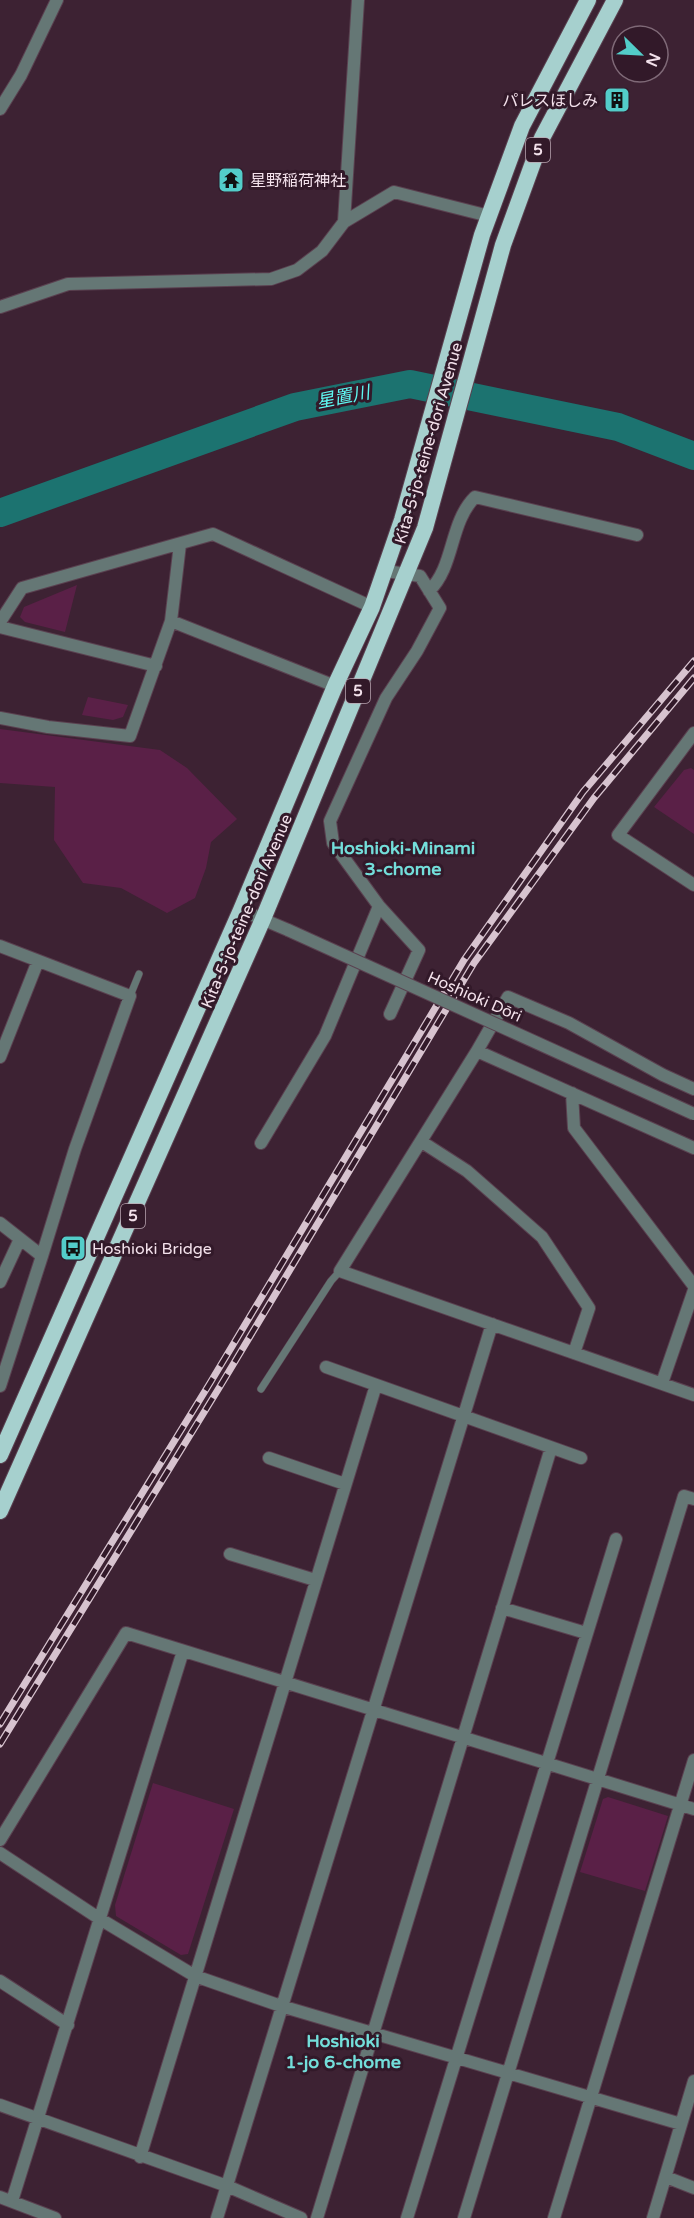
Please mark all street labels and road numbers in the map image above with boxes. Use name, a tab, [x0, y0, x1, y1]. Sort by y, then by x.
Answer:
road number: 5	[526, 138, 550, 162]
street label: Kita-5-jo-teine-dori Avenue	[391, 340, 467, 546]
road number: 5	[346, 679, 370, 703]
street label: Kita-5-jo-teine-dori Avenue	[197, 811, 297, 1011]
street label: Hoshioki Dōri	[424, 967, 525, 1027]
road number: 5	[121, 1204, 145, 1228]

